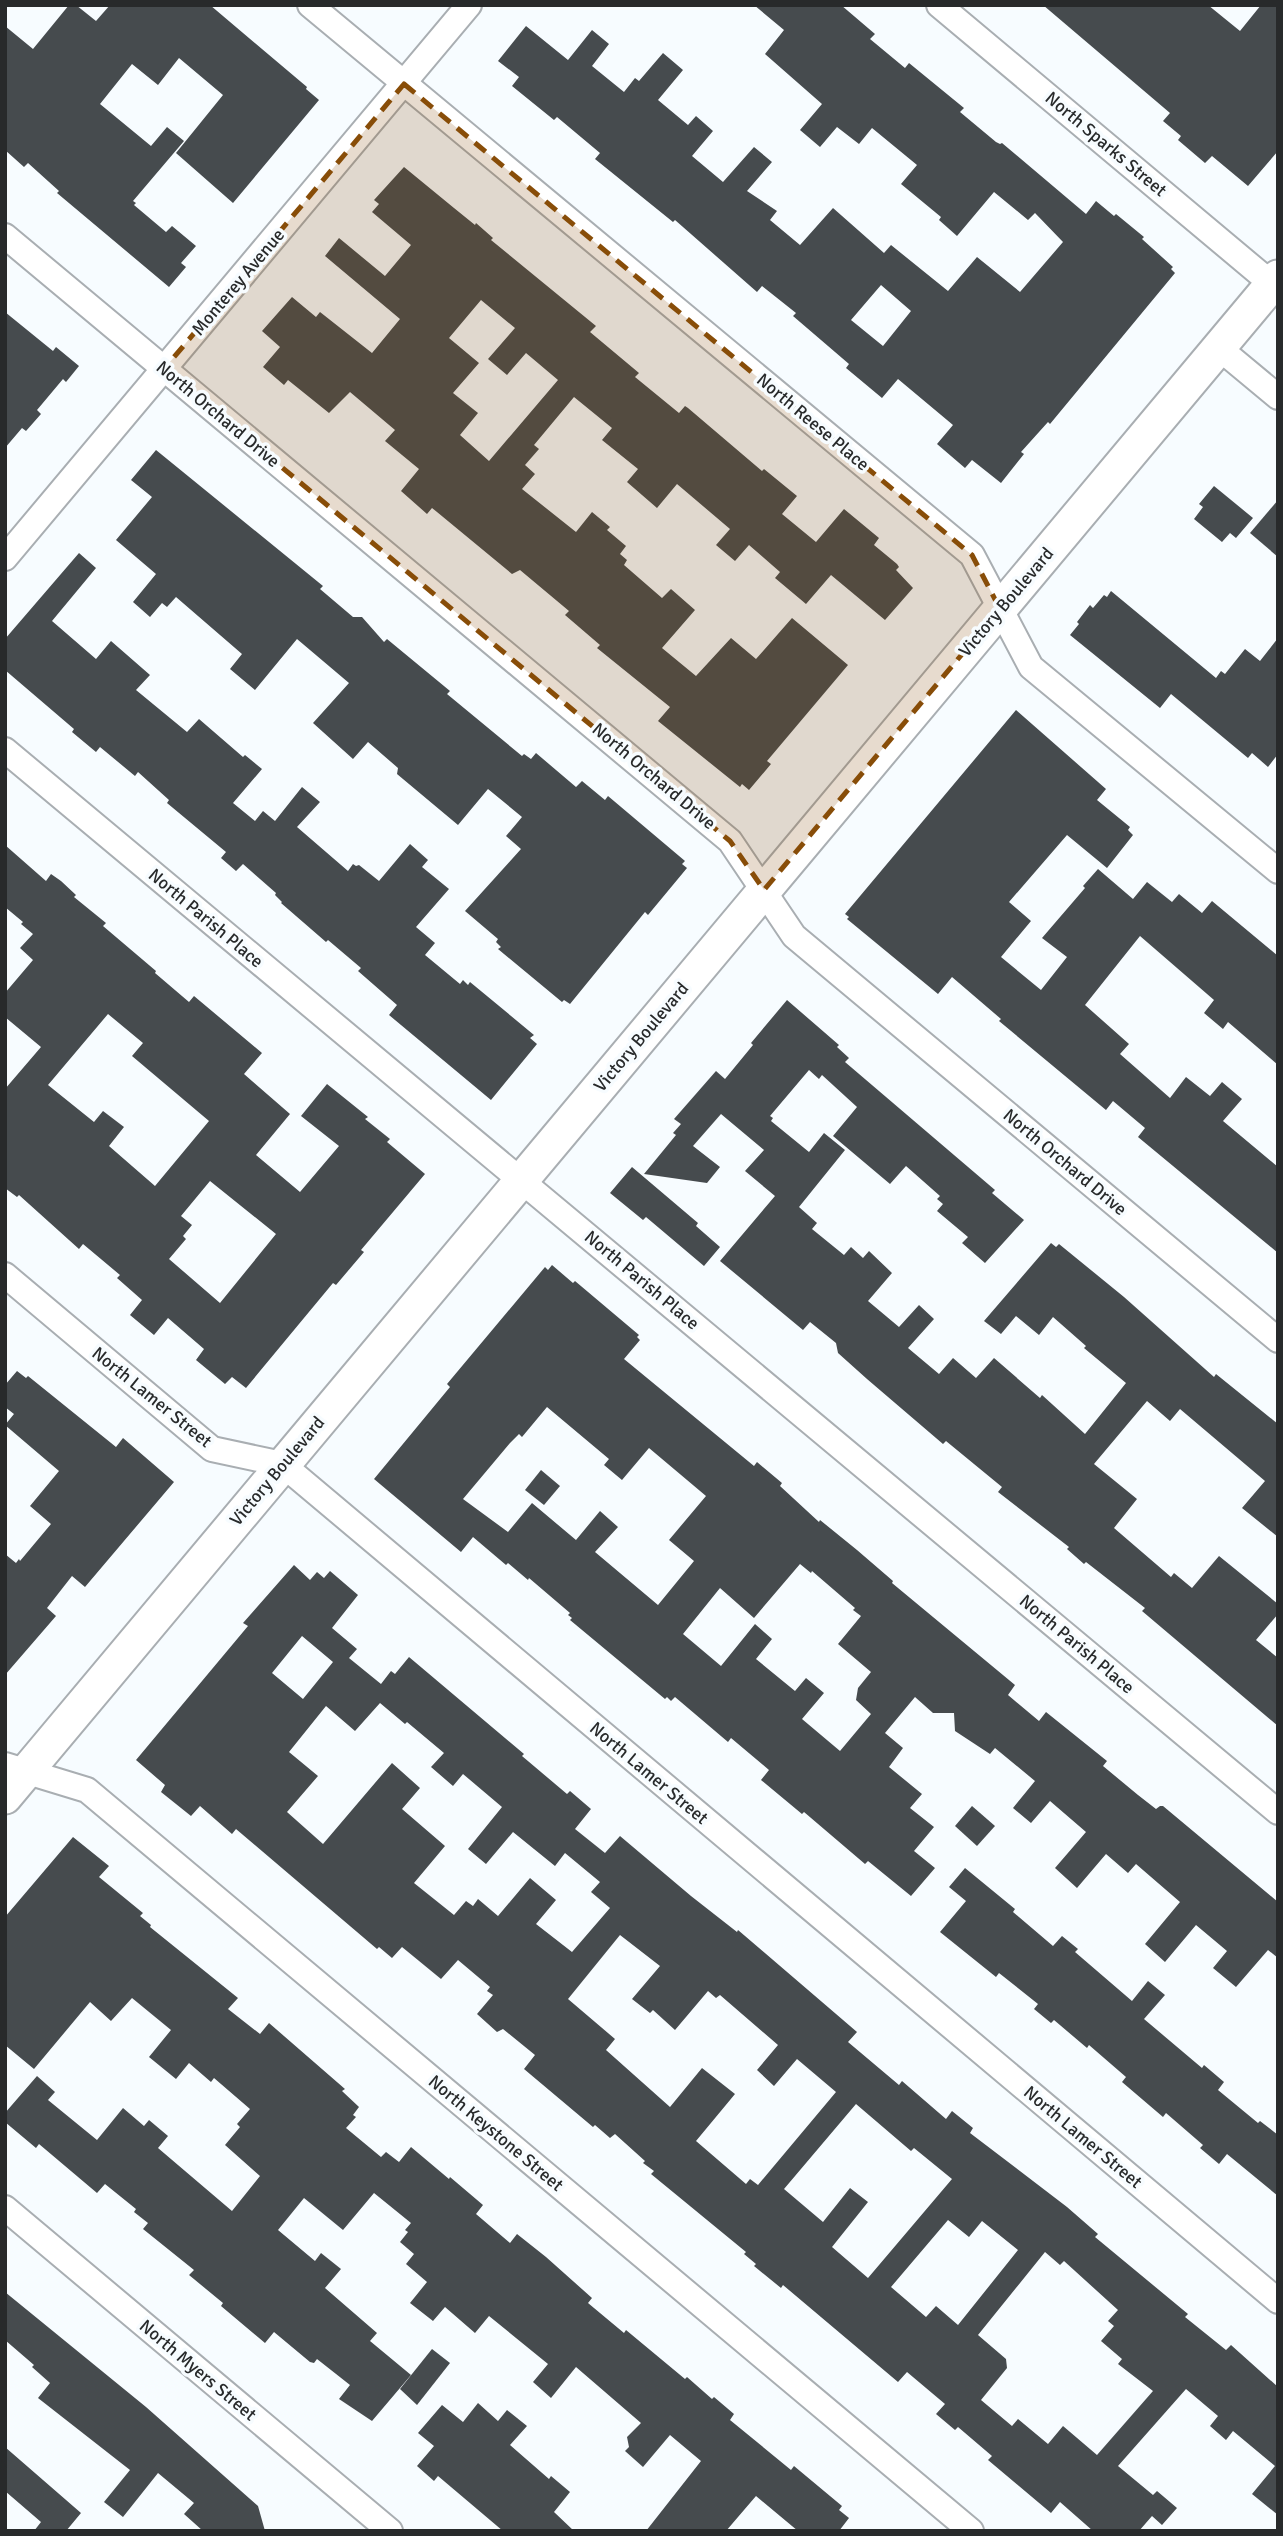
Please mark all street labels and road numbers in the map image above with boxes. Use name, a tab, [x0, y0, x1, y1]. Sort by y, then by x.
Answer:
street label: North Sparks Street	[1041, 87, 1171, 201]
street label: Monterey Avenue	[187, 224, 289, 340]
street label: North Orchard Drive	[152, 356, 284, 472]
street label: North Reese Place	[752, 369, 874, 475]
street label: Victory Boulevard	[954, 543, 1058, 661]
street label: North Orchard Drive	[588, 718, 720, 834]
street label: North Parish Place	[144, 864, 268, 972]
street label: Victory Boulevard	[589, 978, 693, 1096]
street label: North Orchard Drive	[999, 1104, 1131, 1220]
street label: North Parish Place	[580, 1226, 704, 1334]
street label: North Lamer Street	[88, 1342, 216, 1452]
street label: Victory Boulevard	[225, 1412, 329, 1530]
street label: North Parish Place	[1015, 1590, 1139, 1698]
street label: North Lamer Street	[585, 1717, 713, 1829]
street label: North Keystone Street	[424, 2070, 568, 2196]
street label: North Lamer Street	[1019, 2081, 1147, 2193]
street label: North Myers Street	[135, 2315, 261, 2425]

